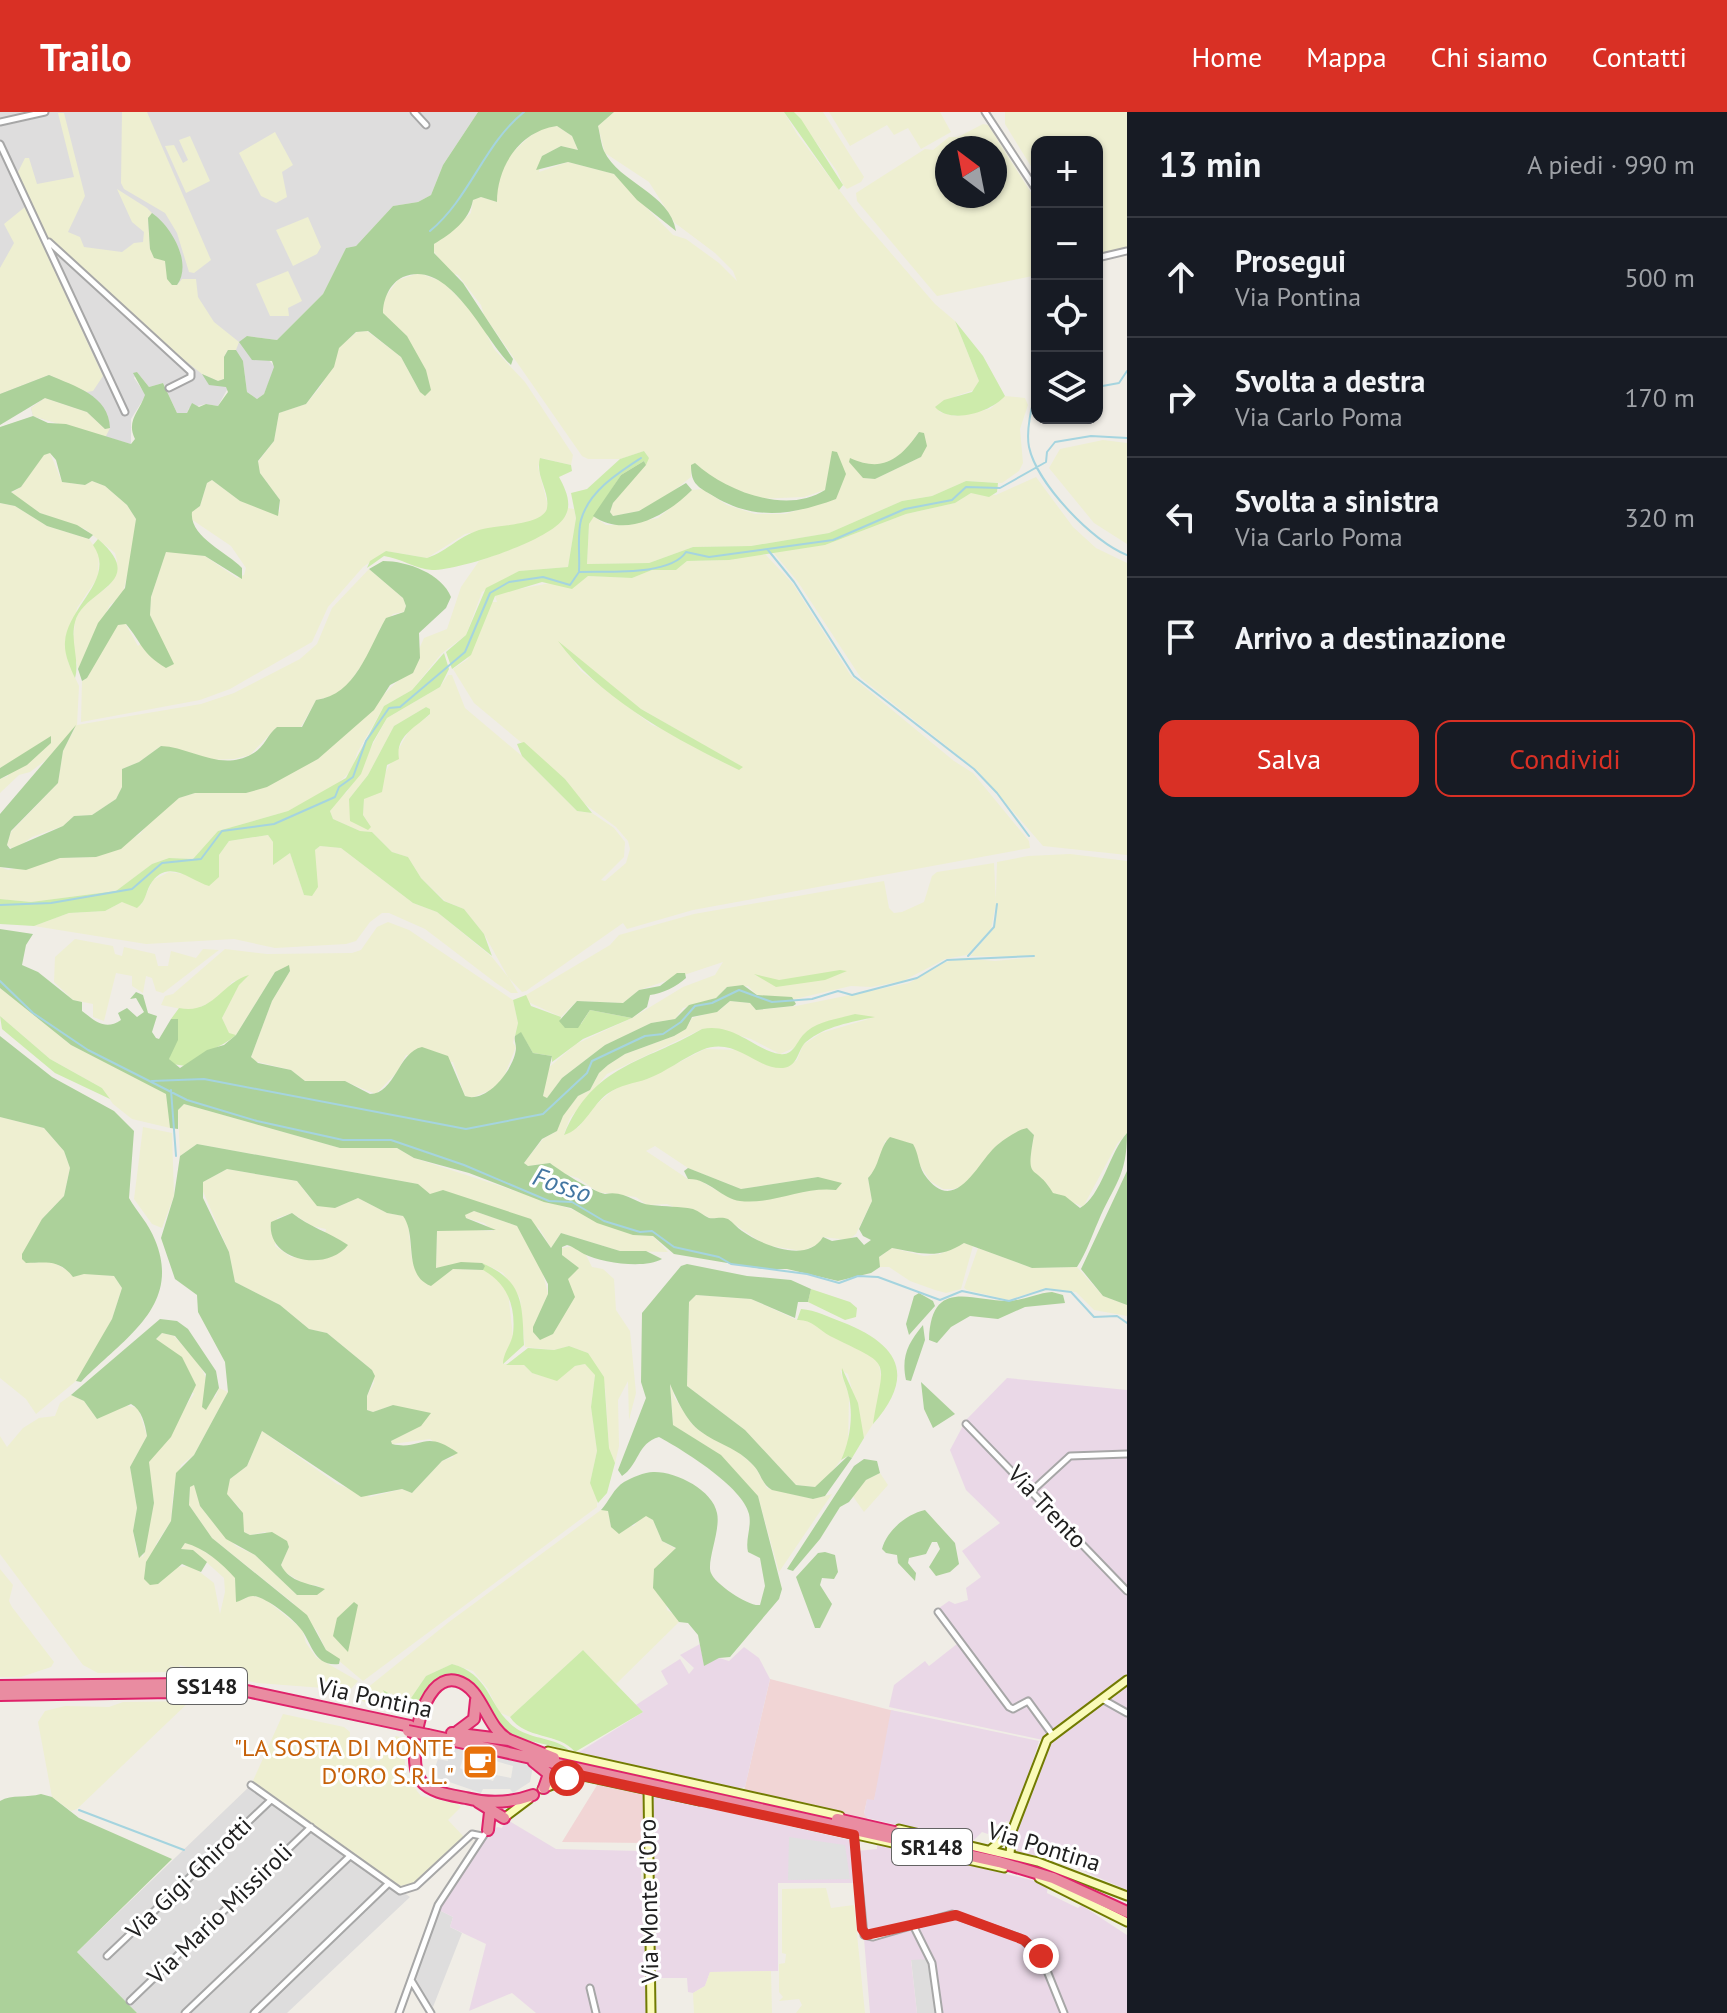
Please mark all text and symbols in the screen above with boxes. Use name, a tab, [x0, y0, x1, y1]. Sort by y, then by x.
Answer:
text: Trailo	[40, 32, 132, 81]
text: Home	[1192, 38, 1262, 75]
text: Mappa	[1306, 38, 1387, 75]
text: Chi siamo	[1431, 38, 1548, 75]
text: Contatti	[1592, 38, 1687, 75]
north arrow	[935, 136, 1007, 208]
map controls	[1031, 136, 1103, 424]
button: +	[1031, 136, 1103, 208]
text: 13 min	[1159, 142, 1261, 186]
text: A piedi · 990 m	[1527, 148, 1695, 181]
button: −	[1031, 208, 1103, 280]
text: Prosegui	[1235, 241, 1346, 280]
icon: ahead	[1159, 255, 1203, 299]
text: 500 m	[1624, 261, 1695, 294]
button: locate	[1031, 280, 1103, 352]
text: Via Pontina	[1235, 280, 1361, 313]
button: layers	[1031, 352, 1103, 424]
text: Svolta a destra	[1235, 361, 1425, 400]
icon: right	[1159, 375, 1203, 419]
text: 170 m	[1624, 381, 1695, 414]
text: Via Carlo Poma	[1235, 400, 1403, 433]
text: Svolta a sinistra	[1235, 481, 1439, 520]
icon: left	[1159, 495, 1203, 539]
text: 320 m	[1624, 501, 1695, 534]
text: Via Carlo Poma	[1235, 520, 1403, 553]
icon: arrive	[1159, 615, 1203, 659]
text: Arrivo a destinazione	[1235, 618, 1506, 657]
button: Salva	[1159, 720, 1419, 797]
button: Condividi	[1435, 720, 1695, 797]
water label: Fosso	[529, 1159, 596, 1210]
street label: Via Trento	[1000, 1458, 1094, 1555]
road number: SS148	[167, 1668, 247, 1704]
street label: Via Pontina	[314, 1670, 435, 1725]
place label: "LA SOSTA DI MONTE D'ORO S.R.L."	[234, 1732, 454, 1791]
cafe icon: "LA SOSTA DI MONTE D'ORO S.R.L."	[461, 1743, 499, 1781]
route start	[549, 1760, 585, 1796]
street label: Via Gigi Ghirotti	[118, 1810, 258, 1946]
street label: Via Pontina	[983, 1814, 1104, 1878]
street label: Via Monte d'Oro	[632, 1819, 665, 1984]
road number: SR148	[892, 1829, 972, 1865]
street label: Via Mario Missiroli	[140, 1837, 299, 1991]
route end	[1023, 1938, 1059, 1974]

